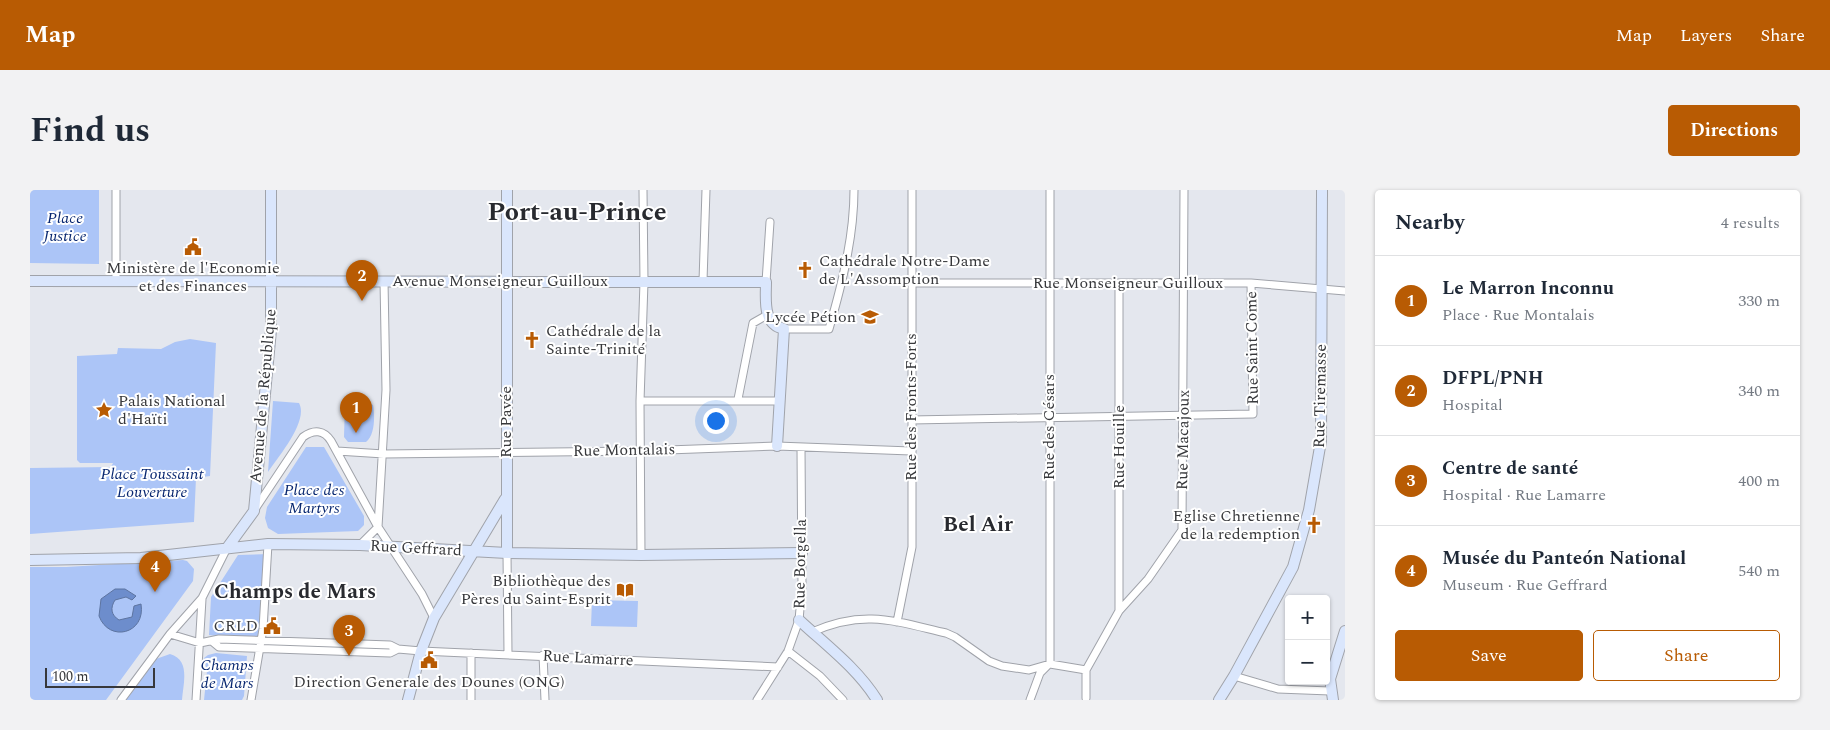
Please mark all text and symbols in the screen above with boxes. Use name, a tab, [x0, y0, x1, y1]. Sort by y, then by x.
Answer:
text: Map	[25, 17, 75, 53]
text: Map	[1616, 22, 1652, 49]
text: Layers	[1680, 22, 1732, 49]
text: Share	[1760, 22, 1805, 49]
text: Find us	[30, 104, 150, 157]
button: Directions	[1668, 105, 1800, 156]
district label: Port-au-Prince	[487, 192, 667, 232]
park label: Place Justice	[42, 206, 87, 248]
text: Nearby	[1395, 207, 1465, 239]
text: 4 results	[1721, 211, 1780, 235]
public building icon: Ministère de l'Economie et des Finances	[183, 237, 203, 257]
place label: Cathédrale Notre-Dame de L'Assomption	[819, 249, 990, 291]
place label: Ministère de l'Economie et des Finances	[106, 256, 280, 298]
pin: 2	[346, 260, 378, 301]
church icon: Cathédrale Notre-Dame de L'Assomption	[795, 260, 815, 280]
street label: Avenue Monseigneur Guilloux	[392, 269, 608, 293]
street label: Rue Monseigneur Guilloux	[1033, 271, 1223, 295]
text: Le Marron Inconnu	[1442, 274, 1614, 303]
text: 1	[1407, 289, 1415, 313]
text: 330 m	[1738, 289, 1780, 313]
street label: Rue Saint Come	[1239, 291, 1265, 405]
text: Place · Rue Montalais	[1442, 303, 1595, 327]
place label: Lycée Pétion	[765, 305, 856, 329]
school or university icon: Lycée Pétion	[860, 307, 880, 327]
street label: Avenue de la République	[243, 308, 283, 484]
place label: Cathédrale de la Sainte-Trinité	[546, 319, 661, 361]
church icon: Cathédrale de la Sainte-Trinité	[522, 330, 542, 350]
street label: Rue des Fronts-Forts	[899, 333, 923, 481]
street label: Rue Tiremasse	[1307, 344, 1333, 448]
text: DFPL/PNH	[1442, 364, 1544, 393]
street label: Rue des Césars	[1037, 374, 1061, 480]
text: 2	[1407, 379, 1415, 403]
text: 340 m	[1738, 379, 1780, 403]
street label: Rue Pavée	[494, 386, 518, 458]
place label: Palais National d'Haïti	[118, 389, 226, 431]
street label: Rue Macajoux	[1170, 389, 1196, 490]
pin: 1	[340, 392, 372, 433]
text: Hospital	[1442, 393, 1503, 417]
place icon: Palais National d'Haïti	[94, 400, 114, 420]
street label: Rue Houille	[1107, 405, 1131, 489]
your location	[703, 408, 729, 434]
street label: Rue Montalais	[573, 437, 675, 463]
text: Centre de santé	[1442, 454, 1578, 483]
park label: Place Toussaint Louverture	[101, 462, 204, 504]
text: 3	[1407, 469, 1415, 493]
text: 400 m	[1738, 469, 1780, 493]
park label: Place des Martyrs	[284, 478, 345, 520]
text: Hospital · Rue Lamarre	[1442, 483, 1606, 507]
place label: Eglise Chretienne de la redemption	[1173, 504, 1300, 546]
district label: Bel Air	[943, 509, 1013, 541]
church icon: Eglise Chretienne de la redemption	[1304, 515, 1324, 535]
street label: Rue Borgella	[787, 518, 813, 609]
street label: Rue Geffrard	[369, 534, 463, 562]
text: Musée du Panteón National	[1442, 544, 1686, 573]
pin: 4	[139, 551, 171, 592]
text: 4	[1407, 559, 1415, 583]
text: 540 m	[1738, 559, 1780, 583]
place label: Bibliothèque des Pères du Saint-Esprit	[461, 569, 611, 611]
text: Museum · Rue Geffrard	[1442, 573, 1608, 597]
district label: Champs de Mars	[214, 576, 376, 608]
library icon: Bibliothèque des Pères du Saint-Esprit	[615, 580, 635, 600]
map controls	[1285, 595, 1330, 685]
button: +	[1285, 595, 1330, 640]
place label: CRLD	[213, 614, 258, 638]
pin: 3	[333, 615, 365, 656]
public building icon: CRLD	[262, 616, 282, 636]
button: Save	[1395, 630, 1583, 681]
button: Share	[1593, 630, 1780, 681]
button: −	[1285, 640, 1330, 685]
street label: Rue Lamarre	[542, 644, 634, 672]
public building icon: Direction Generale des Dounes (ONG)	[419, 650, 439, 670]
park label: Champs de Mars	[200, 653, 254, 695]
scale bar	[45, 665, 155, 688]
text: 100 m	[52, 666, 89, 687]
place label: Direction Generale des Dounes (ONG)	[294, 670, 564, 694]

